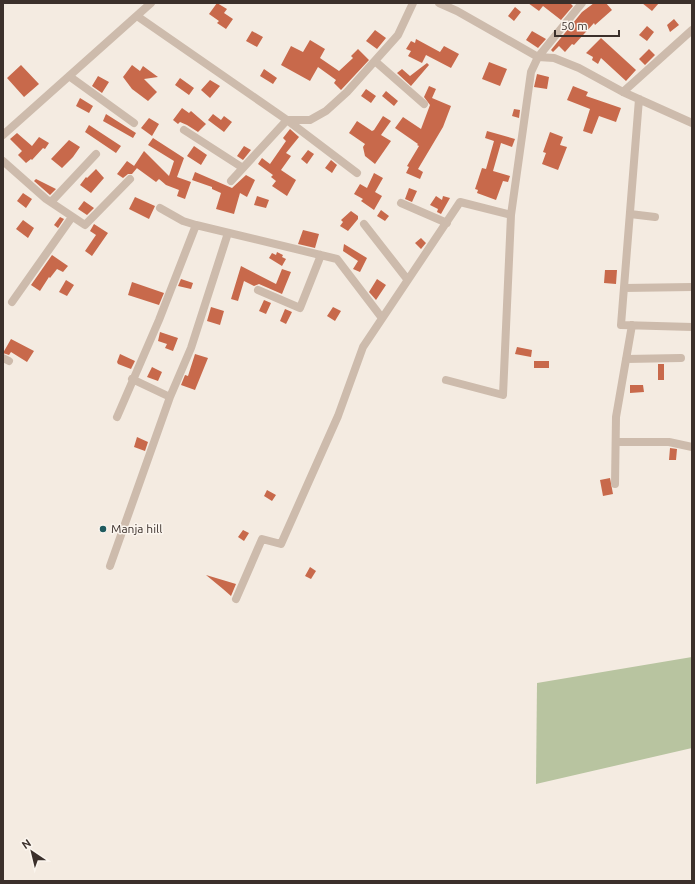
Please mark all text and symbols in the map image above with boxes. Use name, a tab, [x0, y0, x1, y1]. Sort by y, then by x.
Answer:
scale bar	[555, 12, 619, 38]
text: 50 m	[561, 19, 588, 32]
place label: Manja hill	[111, 522, 162, 535]
marker: Manja hill	[98, 524, 108, 534]
north arrow	[12, 832, 52, 872]
text: N	[19, 837, 33, 851]

